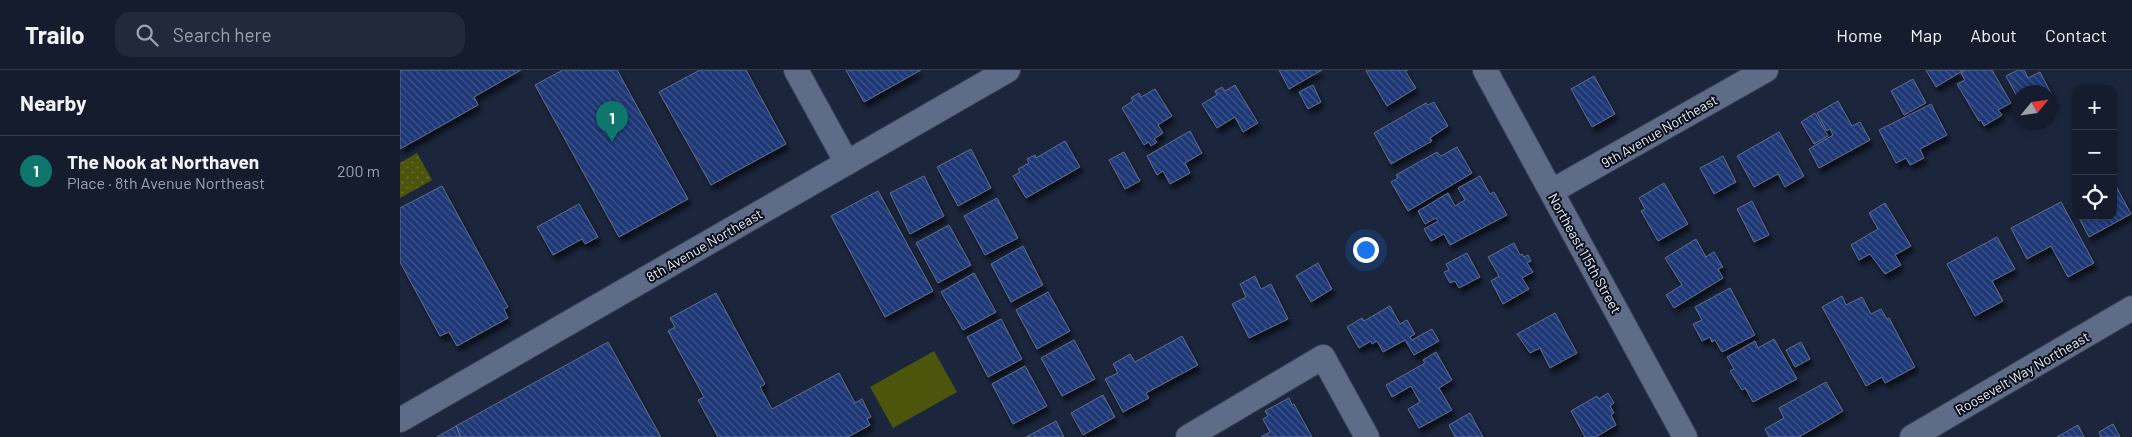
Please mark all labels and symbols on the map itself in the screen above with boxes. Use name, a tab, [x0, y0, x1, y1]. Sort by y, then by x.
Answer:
north arrow	[2012, 85, 2057, 130]
street label: 9th Avenue Northeast	[1598, 91, 1720, 171]
pin: 1	[596, 101, 628, 142]
street label: Northeast 115th Street	[1545, 190, 1625, 316]
street label: 8th Avenue Northeast	[643, 205, 765, 285]
your location	[1353, 237, 1379, 263]
street label: Roosevelt Way Northeast	[1952, 328, 2092, 418]

